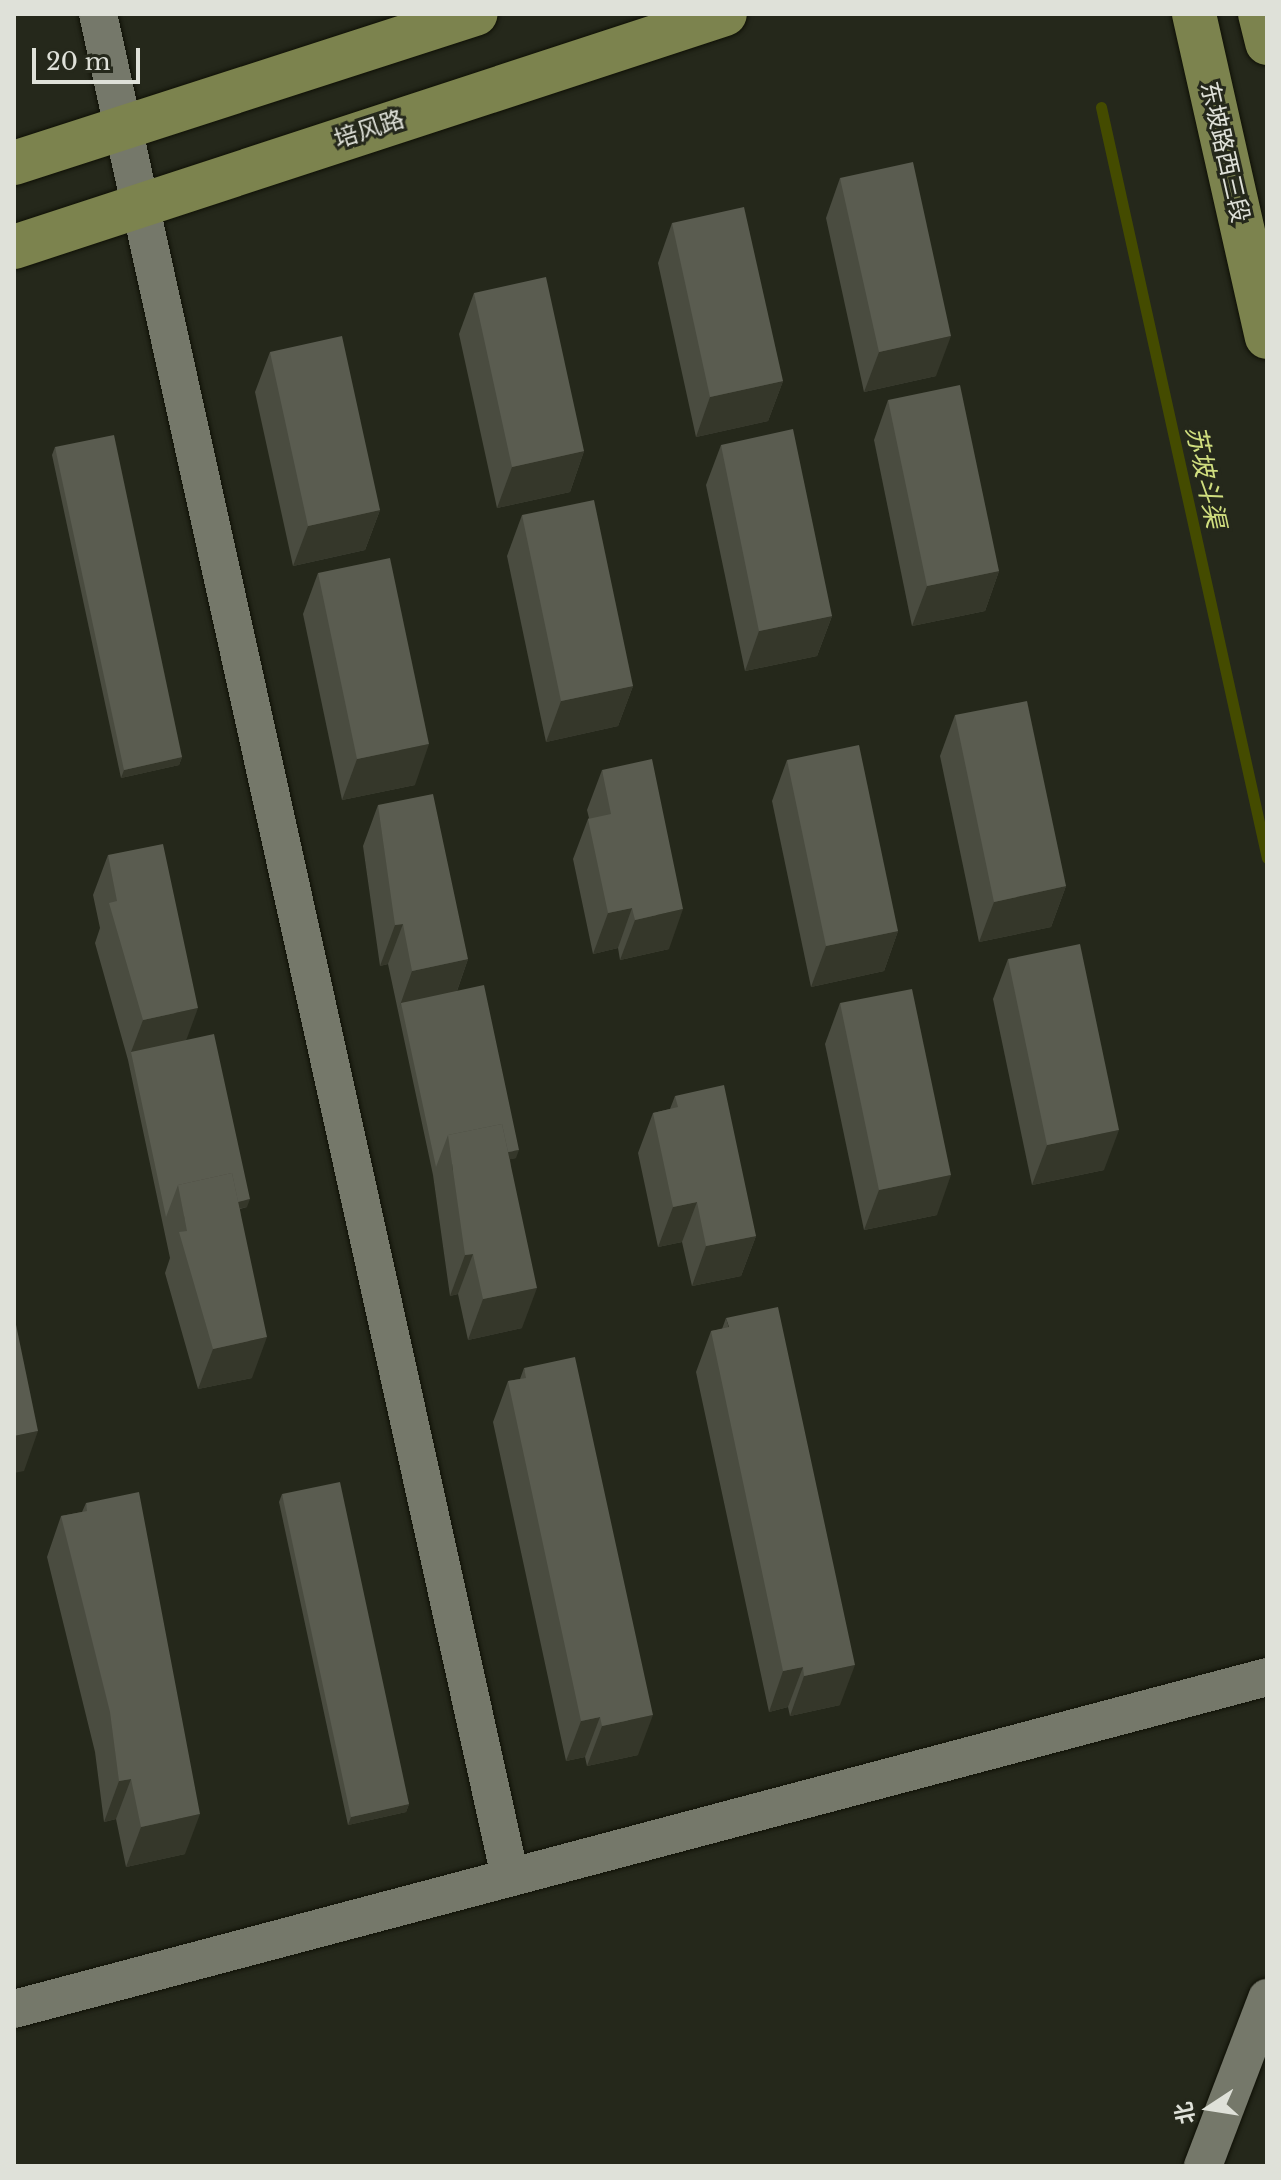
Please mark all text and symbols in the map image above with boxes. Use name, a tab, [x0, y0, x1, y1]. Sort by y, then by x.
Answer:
scale bar	[36, 32, 144, 82]
text: 20 m	[46, 47, 111, 76]
street label: 东坡路西三段	[1195, 79, 1255, 225]
street label: 培风路	[330, 104, 408, 154]
water label: 苏坡斗渠	[1179, 423, 1231, 531]
north arrow	[1169, 2068, 1249, 2148]
text: 北	[1170, 2100, 1201, 2127]

